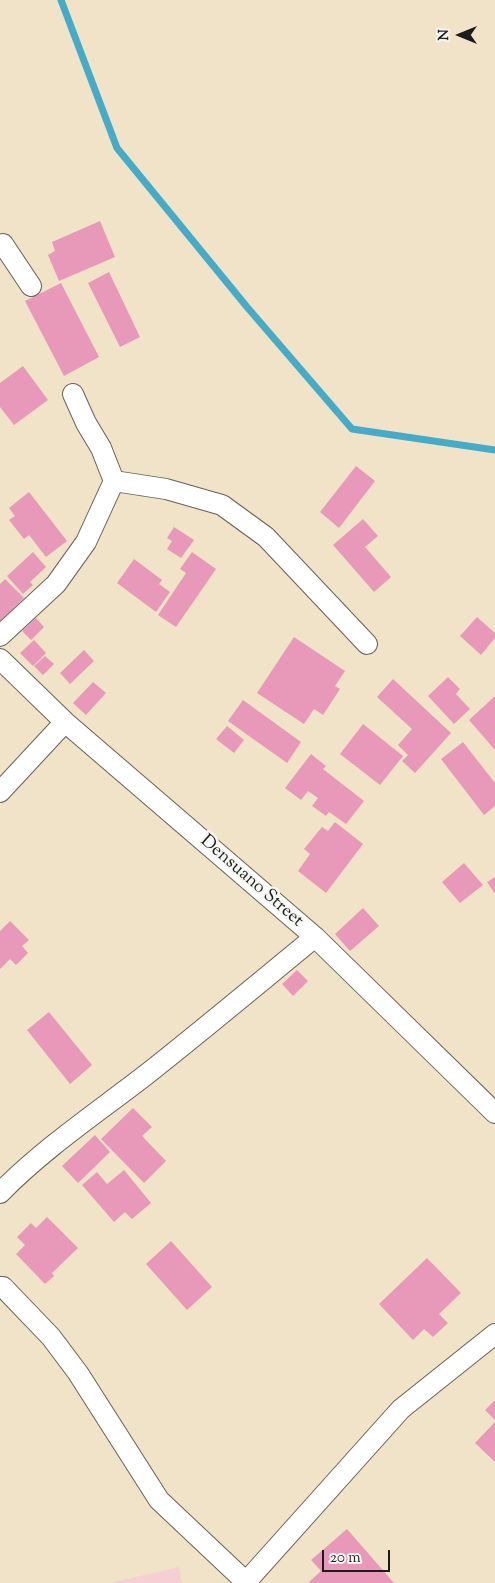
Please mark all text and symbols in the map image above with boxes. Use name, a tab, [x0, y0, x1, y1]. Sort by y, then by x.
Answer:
north arrow	[435, 10, 485, 60]
text: N	[435, 29, 455, 41]
street label: Densuano Street	[195, 831, 307, 933]
scale bar	[325, 1540, 392, 1572]
text: 20 m	[330, 1548, 361, 1569]

